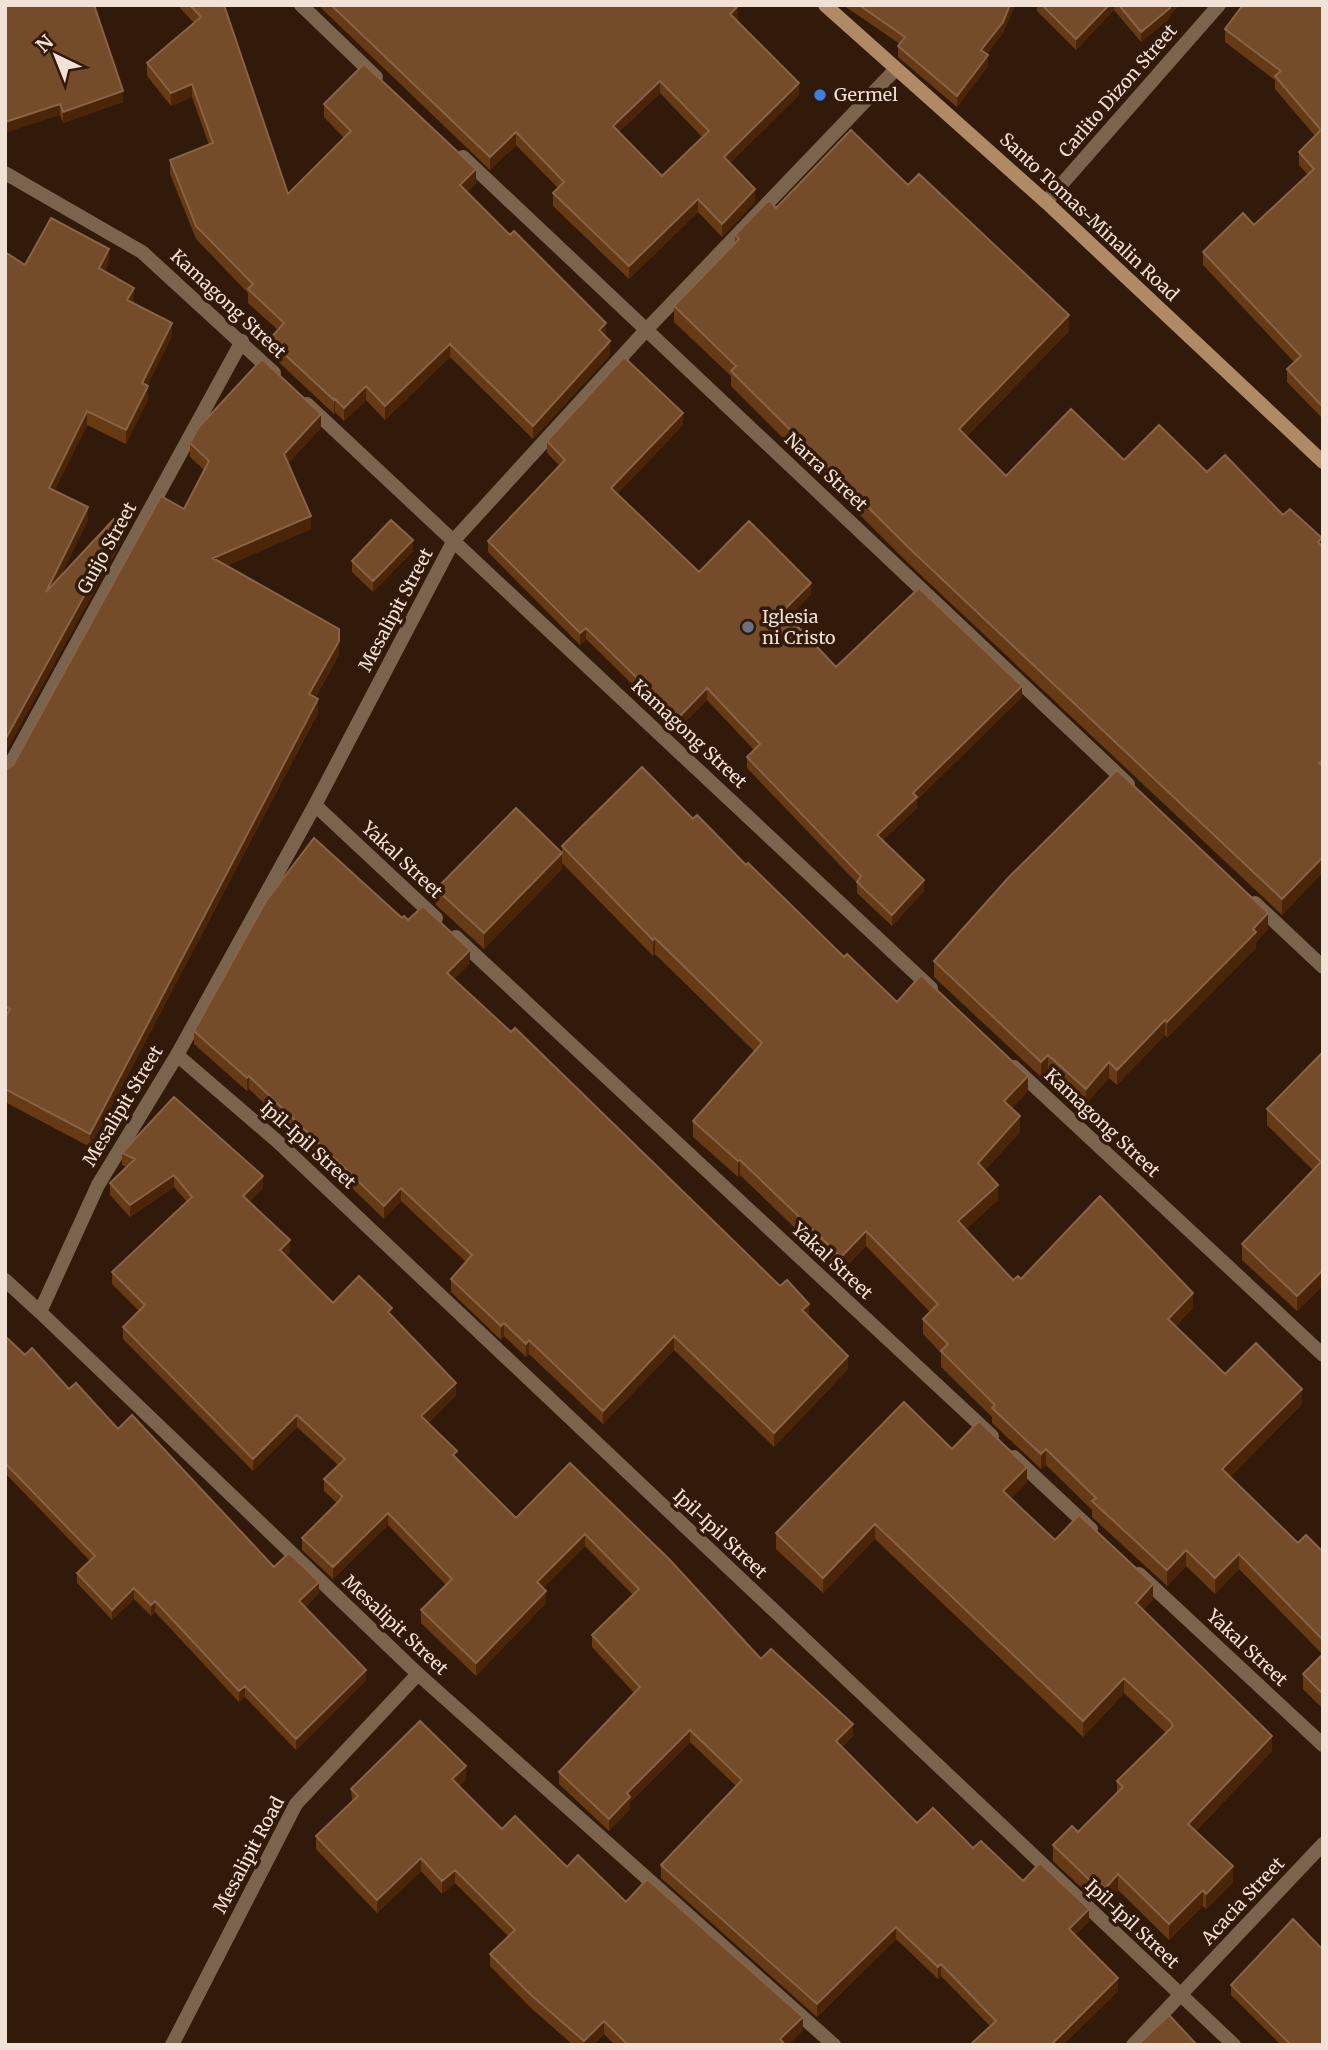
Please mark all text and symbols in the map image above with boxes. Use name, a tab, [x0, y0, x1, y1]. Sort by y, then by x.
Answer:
street label: Carlito Dizon Street	[1054, 19, 1182, 162]
north arrow	[21, 21, 91, 91]
text: N	[31, 30, 58, 57]
place label: Germel	[834, 83, 898, 106]
marker: Germel	[812, 87, 828, 103]
street label: Santo Tomas-Minalin Road	[995, 128, 1184, 306]
street label: Kamagong Street	[166, 244, 291, 363]
street label: Narra Street	[780, 427, 873, 516]
street label: Guijo Street	[72, 498, 141, 598]
street label: Mesalipit Street	[353, 544, 438, 675]
place label: Iglesia ni Cristo	[762, 605, 836, 649]
marker: Iglesia ni Cristo	[740, 619, 756, 635]
street label: Kamagong Street	[627, 674, 752, 793]
street label: Yakal Street	[356, 816, 448, 903]
street label: Mesalipit Street	[78, 1041, 168, 1170]
street label: Kamagong Street	[1040, 1063, 1165, 1182]
street label: Ipil-Ipil Street	[256, 1096, 361, 1193]
street label: Yakal Street	[786, 1217, 878, 1304]
street label: Ipil-Ipil Street	[668, 1484, 772, 1583]
street label: Mesalipit Street	[338, 1570, 453, 1680]
street label: Yakal Street	[1201, 1604, 1293, 1691]
street label: Mesalipit Road	[208, 1792, 289, 1917]
street label: Acacia Street	[1195, 1852, 1289, 1950]
street label: Ipil-Ipil Street	[1080, 1874, 1184, 1973]

